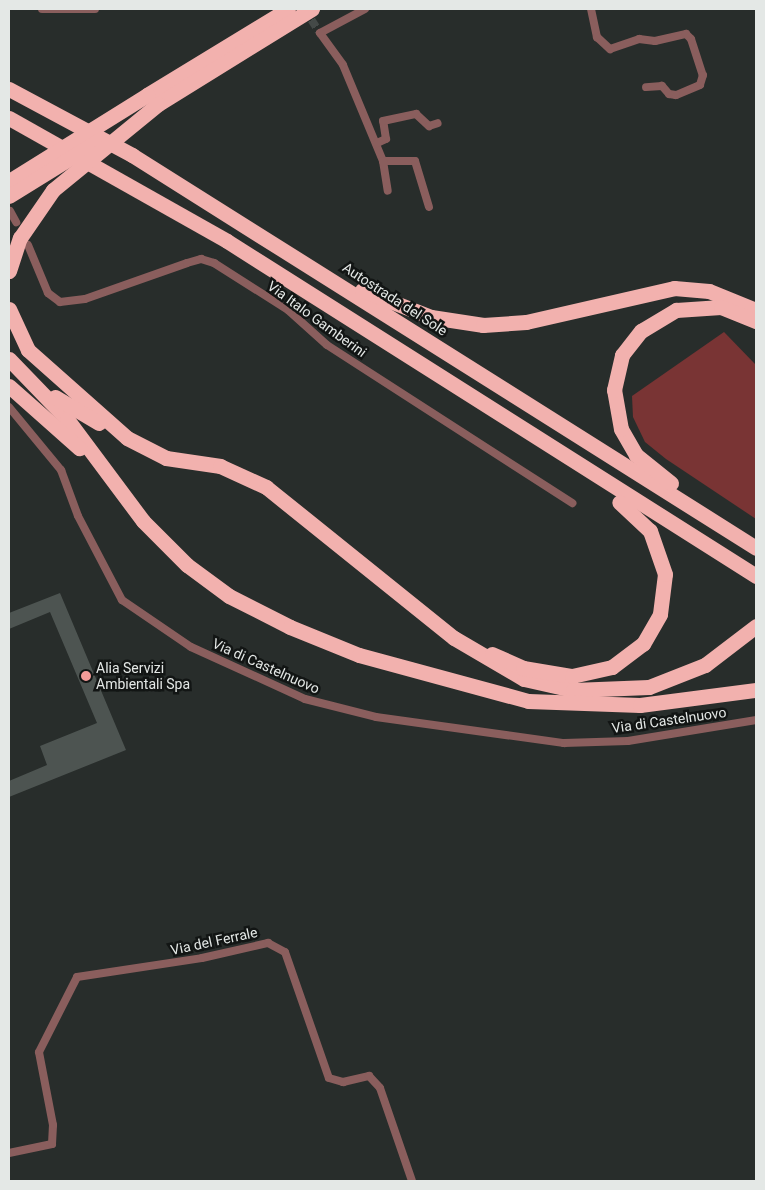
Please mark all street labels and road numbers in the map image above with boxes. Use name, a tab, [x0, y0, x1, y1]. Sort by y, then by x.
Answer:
street label: Autostrada del Sole	[340, 259, 450, 339]
street label: Via Italo Gamberini	[264, 277, 370, 361]
street label: Via di Castelnuovo	[210, 635, 322, 697]
street label: Via di Castelnuovo	[611, 704, 727, 736]
street label: Via del Ferrale	[169, 924, 259, 958]

